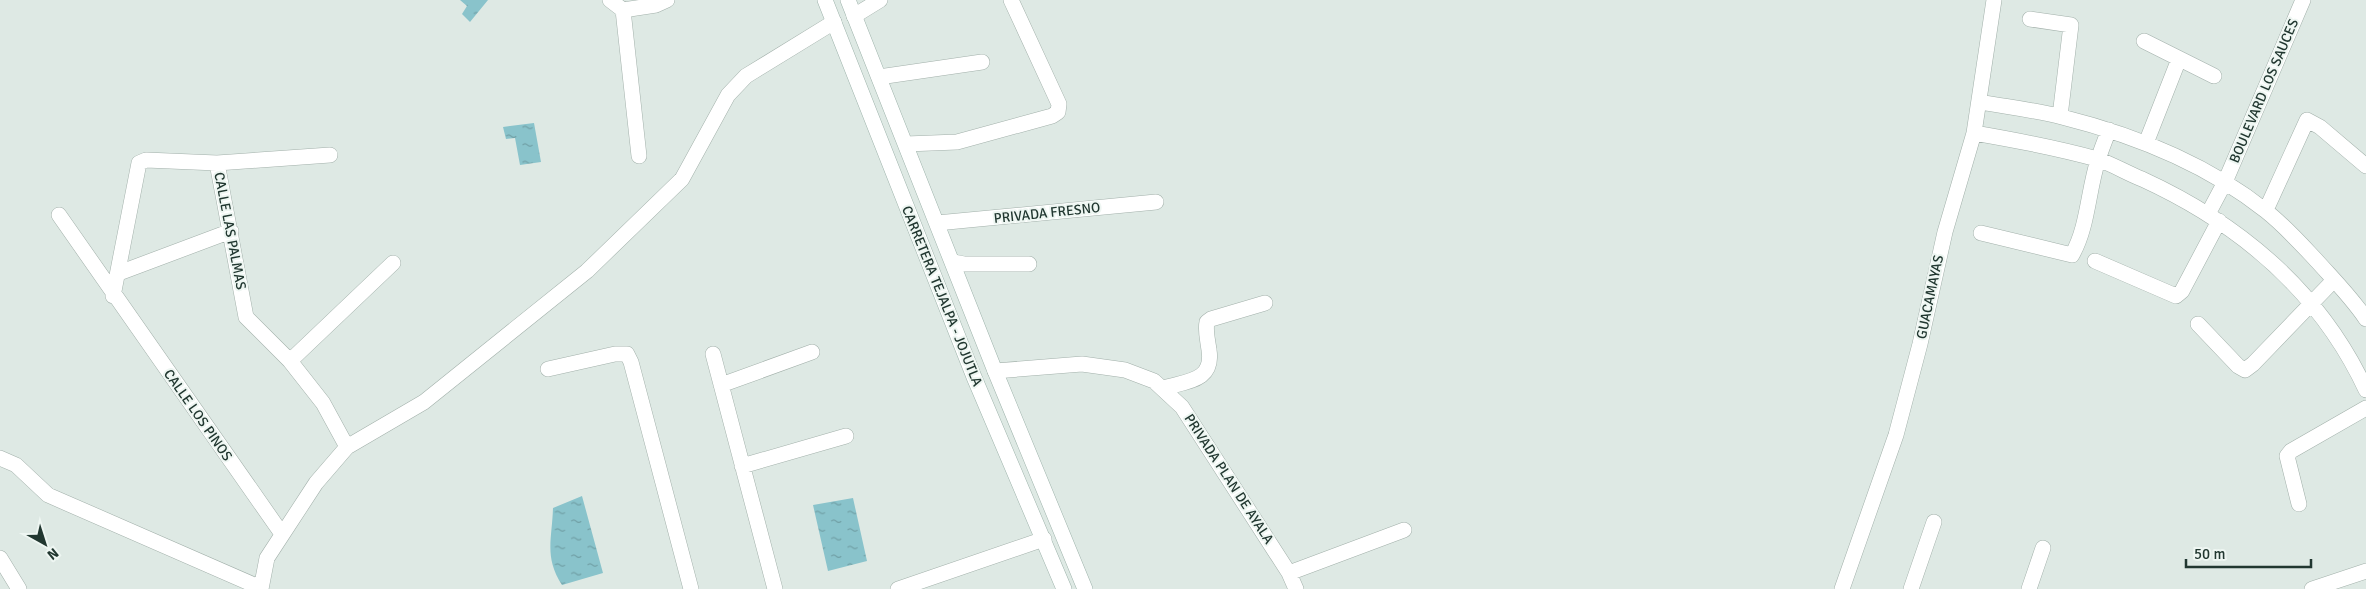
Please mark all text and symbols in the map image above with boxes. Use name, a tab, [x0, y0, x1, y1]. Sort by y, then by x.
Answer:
street label: BOULEVARD LOS SAUCES	[2226, 16, 2302, 166]
street label: CALLE LAS PALMAS	[210, 171, 250, 291]
street label: PRIVADA FRESNO	[993, 199, 1101, 227]
street label: CARRETERA TEJALPA - JOJUTLA	[898, 203, 986, 389]
street label: GUACAMAYAS	[1913, 253, 1947, 340]
street label: CALLE LOS PINOS	[160, 366, 236, 464]
street label: PRIVADA PLAN DE AYALA	[1181, 411, 1278, 548]
north arrow	[20, 519, 70, 569]
scale bar	[2186, 536, 2311, 568]
text: N	[44, 544, 62, 563]
text: 50 m	[2194, 545, 2225, 563]

